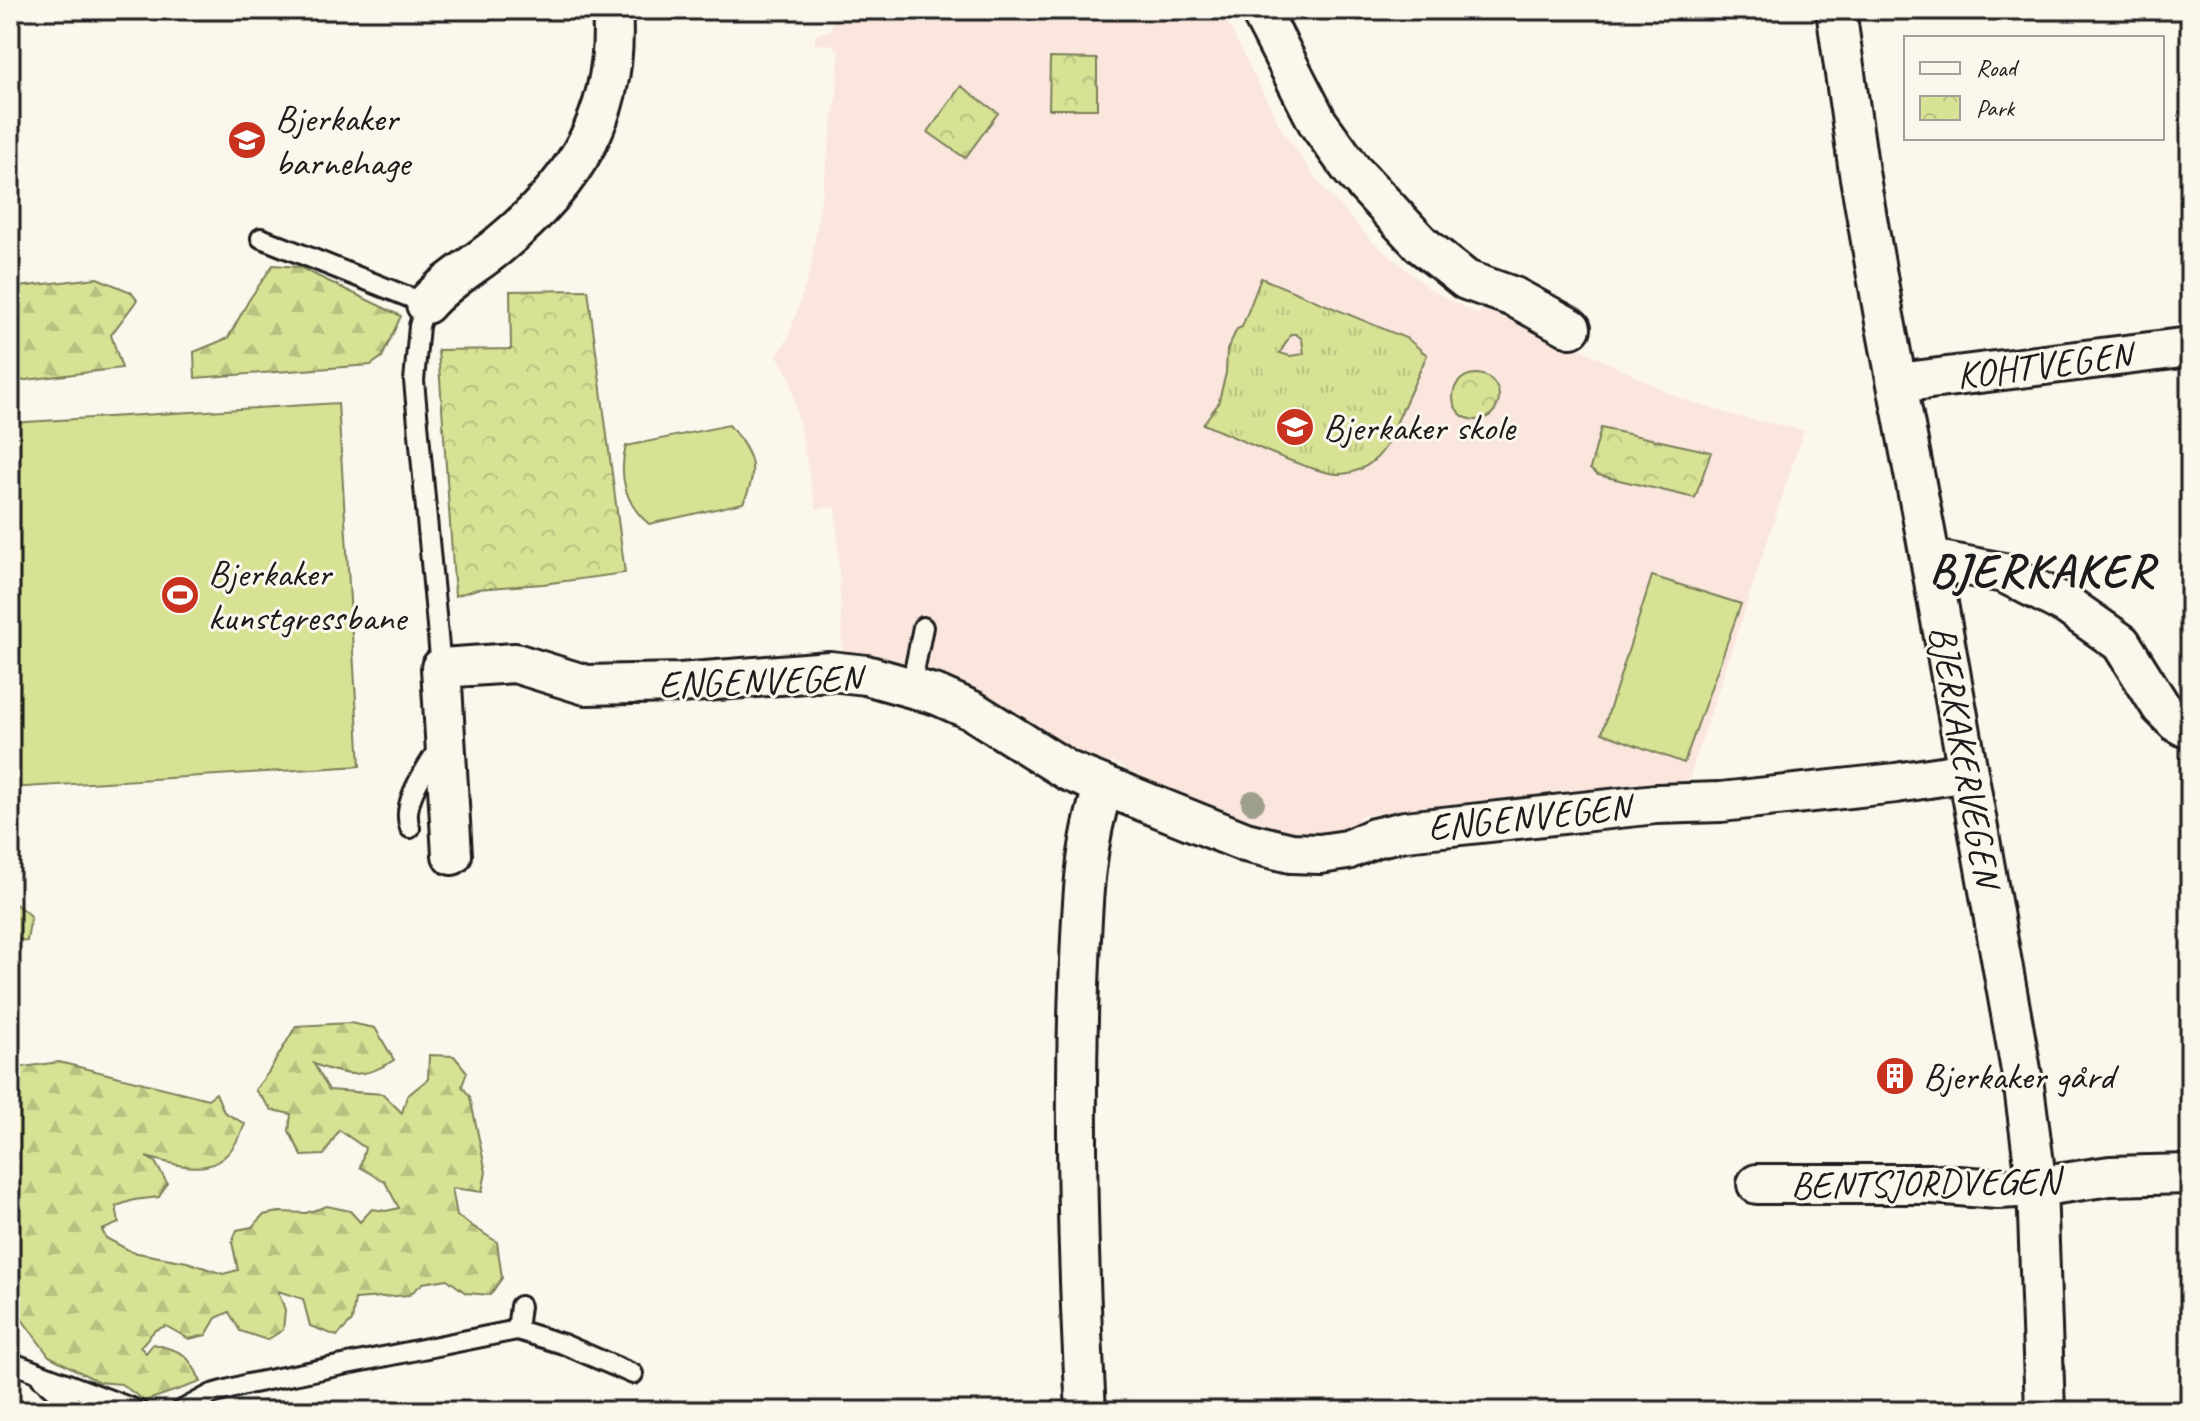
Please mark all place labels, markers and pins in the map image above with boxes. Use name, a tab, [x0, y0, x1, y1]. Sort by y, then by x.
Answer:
place label: Bjerkaker barnehage	[275, 95, 413, 186]
school or university icon: Bjerkaker barnehage	[226, 119, 268, 161]
place label: Bjerkaker skole	[1323, 404, 1517, 451]
school or university icon: Bjerkaker skole	[1274, 406, 1316, 448]
place label: Bjerkaker kunstgressbane	[208, 550, 409, 641]
sports icon: Bjerkaker kunstgressbane	[159, 574, 201, 616]
place label: Bjerkaker gård	[1923, 1053, 2120, 1100]
building icon: Bjerkaker gård	[1874, 1055, 1916, 1097]

